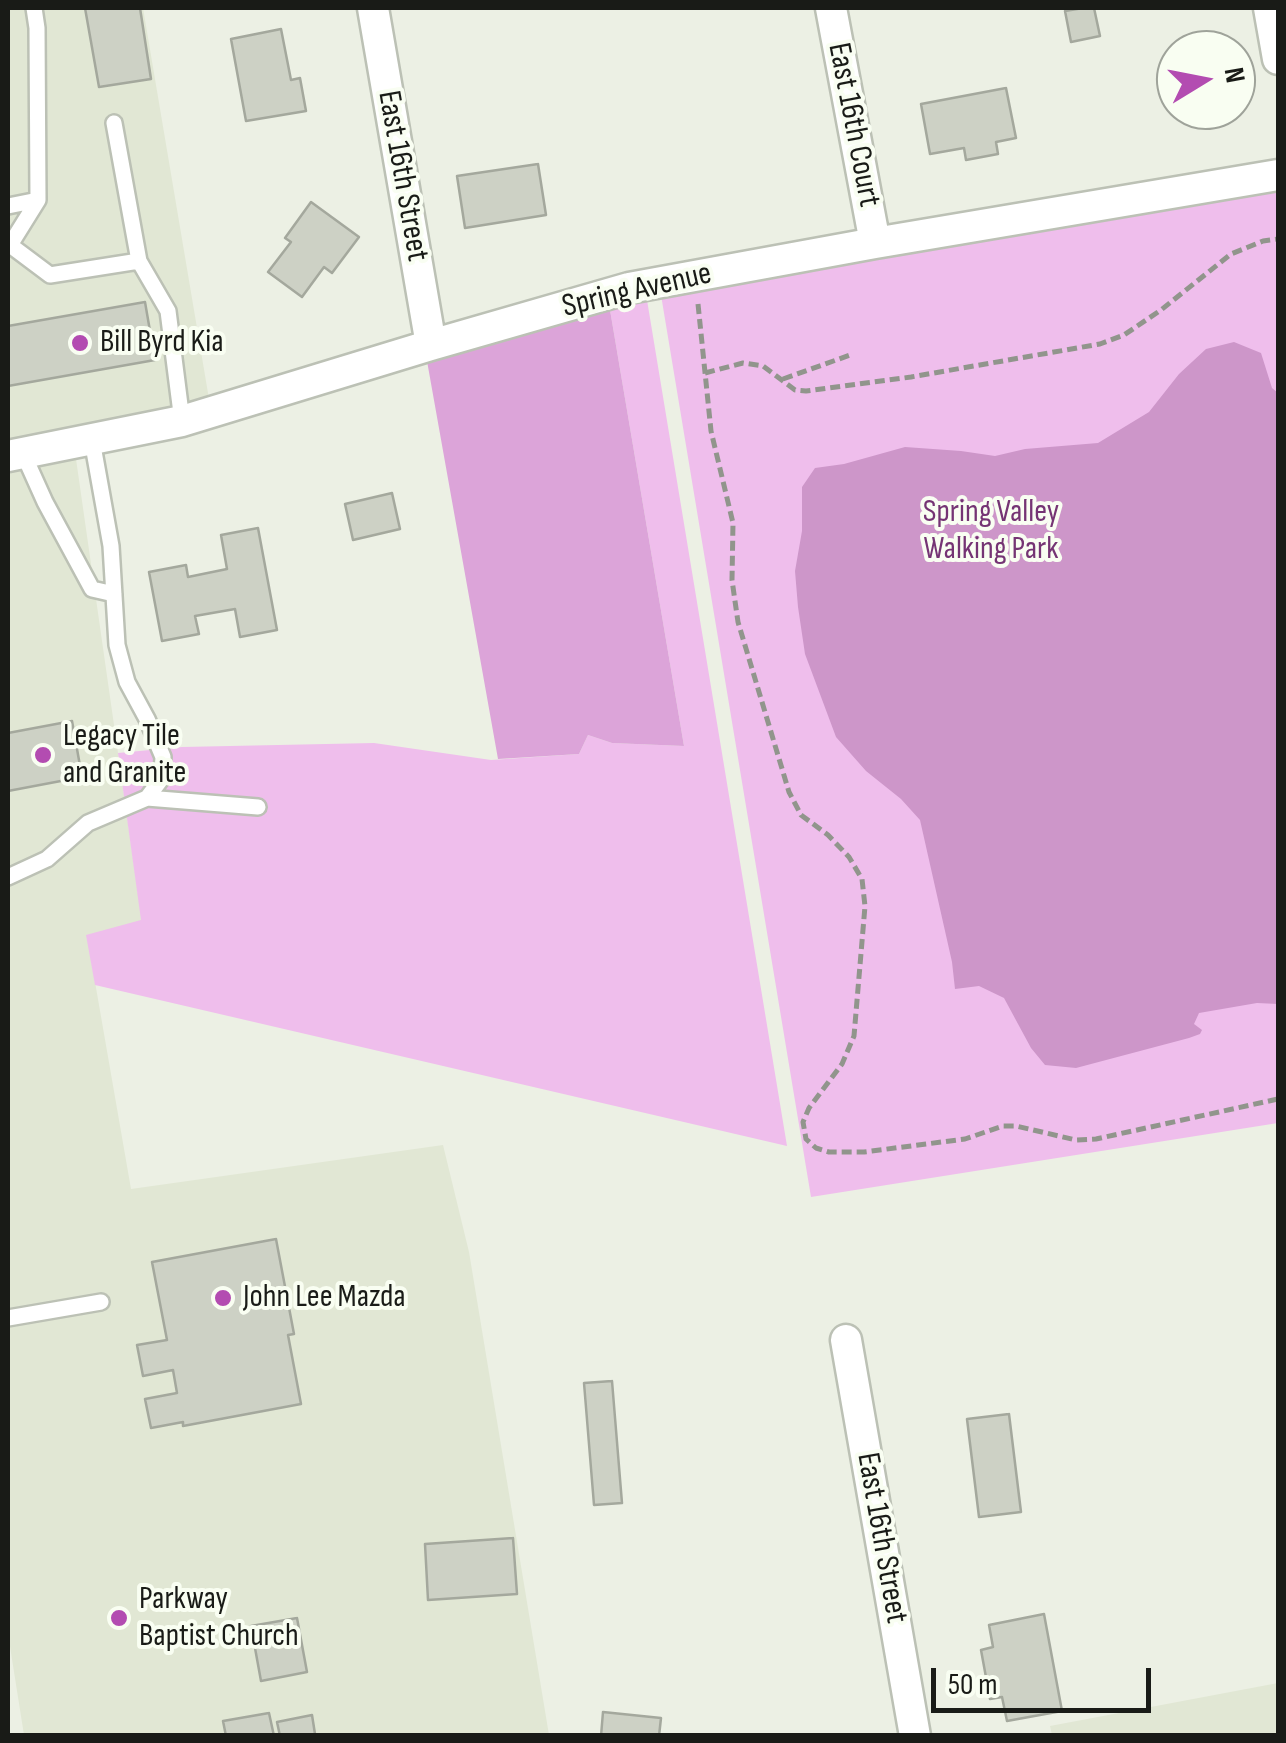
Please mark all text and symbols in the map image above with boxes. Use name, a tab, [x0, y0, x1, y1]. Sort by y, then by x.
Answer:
north arrow	[1156, 30, 1256, 130]
street label: East 16th Court	[818, 40, 888, 210]
text: N	[1217, 65, 1252, 85]
street label: East 16th Street	[368, 88, 436, 264]
street label: Spring Avenue	[559, 255, 715, 327]
place label: Bill Byrd Kia	[100, 324, 223, 362]
marker: Bill Byrd Kia	[69, 332, 91, 354]
park label: Spring Valley Walking Park	[923, 494, 1059, 569]
place label: Legacy Tile and Granite	[63, 718, 186, 793]
marker: Legacy Tile and Granite	[32, 744, 54, 766]
place label: John Lee Mazda	[243, 1279, 406, 1317]
marker: John Lee Mazda	[212, 1287, 234, 1309]
street label: East 16th Street	[847, 1450, 915, 1626]
place label: Parkway Baptist Church	[139, 1581, 299, 1656]
marker: Parkway Baptist Church	[108, 1607, 130, 1629]
scale bar	[936, 1648, 1156, 1710]
text: 50 m	[948, 1667, 997, 1703]

